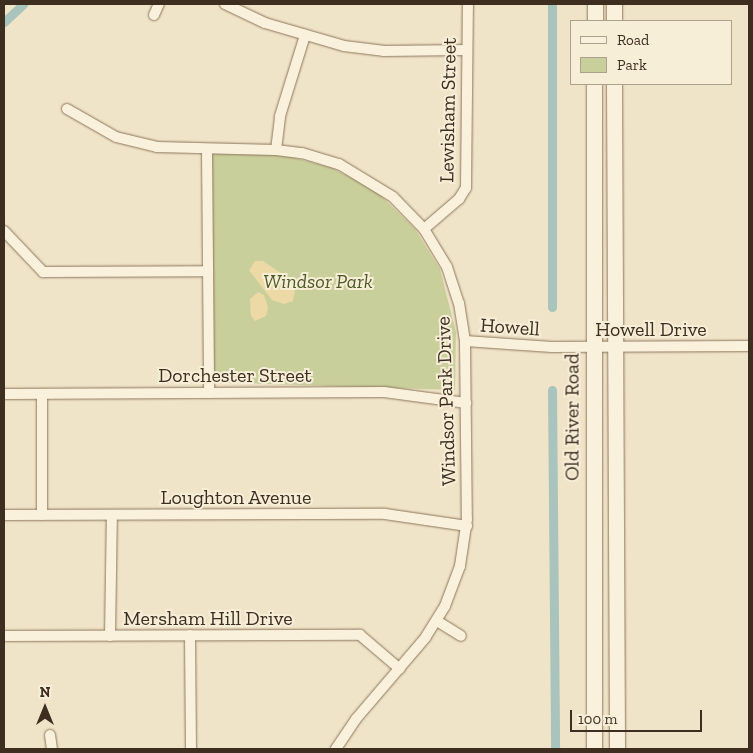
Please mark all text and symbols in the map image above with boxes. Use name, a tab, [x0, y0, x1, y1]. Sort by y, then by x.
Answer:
legend	[570, 20, 733, 85]
text: Road	[617, 31, 649, 49]
street label: Lewisham Street	[435, 37, 461, 183]
text: Park	[617, 56, 647, 74]
park label: Windsor Park	[263, 269, 373, 293]
street label: Howell	[479, 313, 541, 341]
street label: Windsor Park Drive	[431, 316, 461, 486]
street label: Howell Drive	[595, 317, 707, 341]
street label: Old River Road	[560, 353, 584, 481]
street label: Dorchester Street	[158, 363, 312, 387]
street label: Loughton Avenue	[160, 485, 312, 509]
street label: Mersham Hill Drive	[123, 606, 293, 630]
north arrow	[20, 683, 70, 733]
text: N	[40, 684, 50, 701]
scale bar	[573, 700, 706, 732]
text: 100 m	[578, 710, 617, 728]

